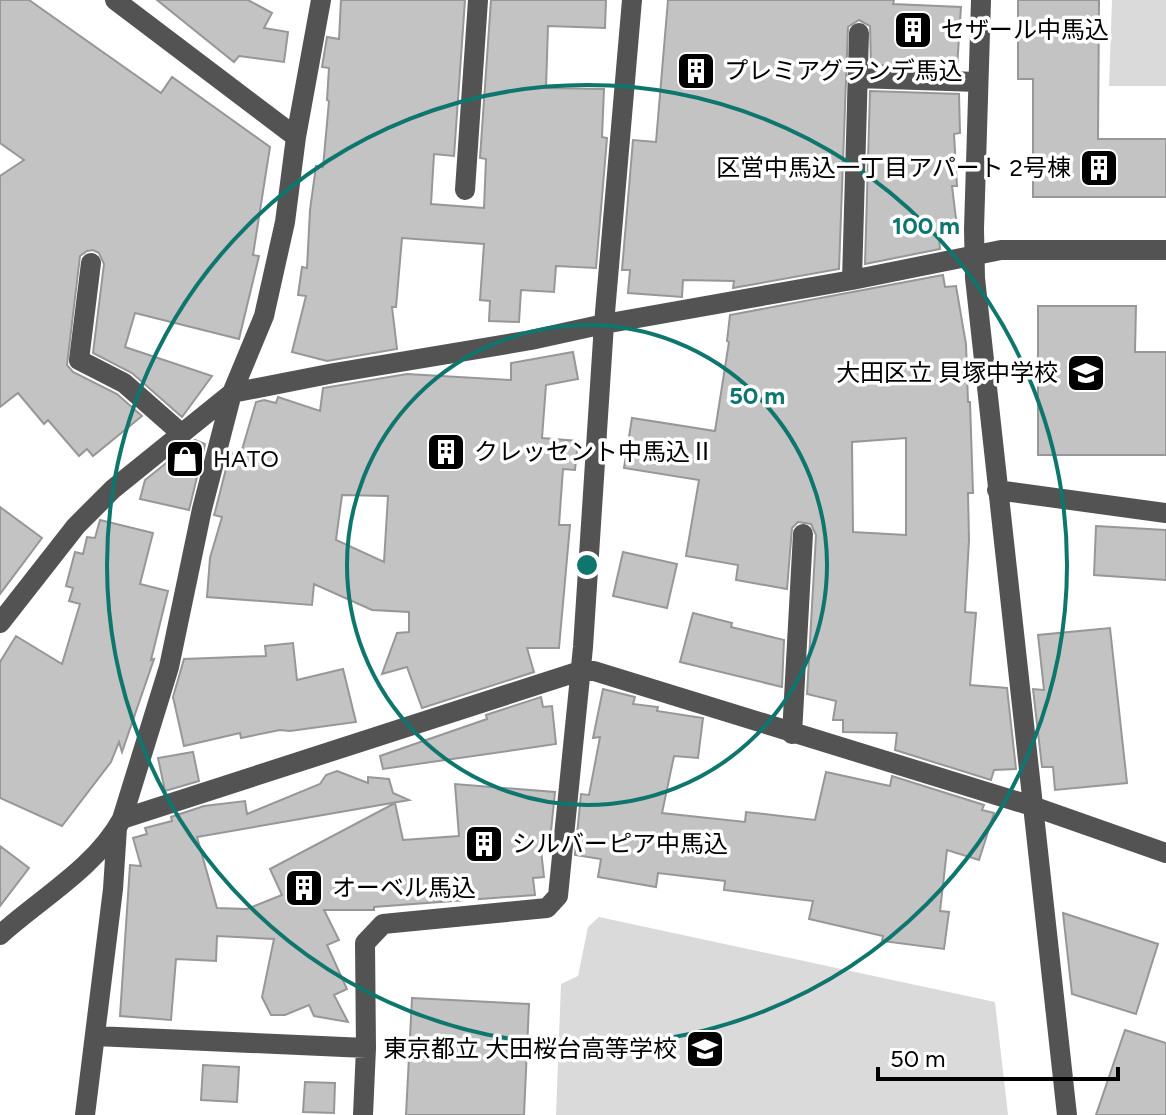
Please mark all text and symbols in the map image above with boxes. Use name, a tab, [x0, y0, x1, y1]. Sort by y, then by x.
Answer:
building icon: セザール中馬込	[892, 9, 934, 51]
place label: セザール中馬込	[941, 15, 1109, 44]
building icon: プレミアグランデ馬込	[675, 50, 717, 92]
place label: プレミアグランデ馬込	[724, 56, 963, 85]
building icon: 区営中馬込一丁目アパート 2号棟	[1078, 147, 1120, 189]
place label: 区営中馬込一丁目アパート 2号棟	[716, 153, 1071, 182]
text: 100 m	[892, 211, 960, 240]
school or university icon: 大田区立 貝塚中学校	[1065, 352, 1107, 394]
place label: 大田区立 貝塚中学校	[836, 358, 1058, 387]
text: 50 m	[729, 381, 785, 410]
building icon: クレッセント中馬込Ⅱ	[425, 431, 467, 473]
place label: クレッセント中馬込Ⅱ	[474, 437, 714, 466]
shop icon: HATO	[164, 438, 206, 480]
place label: HATO	[213, 444, 279, 473]
centre of rings	[573, 551, 601, 579]
building icon: シルバーピア中馬込	[463, 823, 505, 865]
place label: シルバーピア中馬込	[512, 829, 728, 858]
building icon: オーベル馬込	[283, 867, 325, 909]
place label: オーベル馬込	[332, 873, 476, 902]
school or university icon: 東京都立 大田桜台高等学校	[684, 1028, 726, 1070]
scale bar	[878, 1031, 1118, 1081]
place label: 東京都立 大田桜台高等学校	[383, 1034, 677, 1063]
text: 50 m	[890, 1044, 946, 1073]

